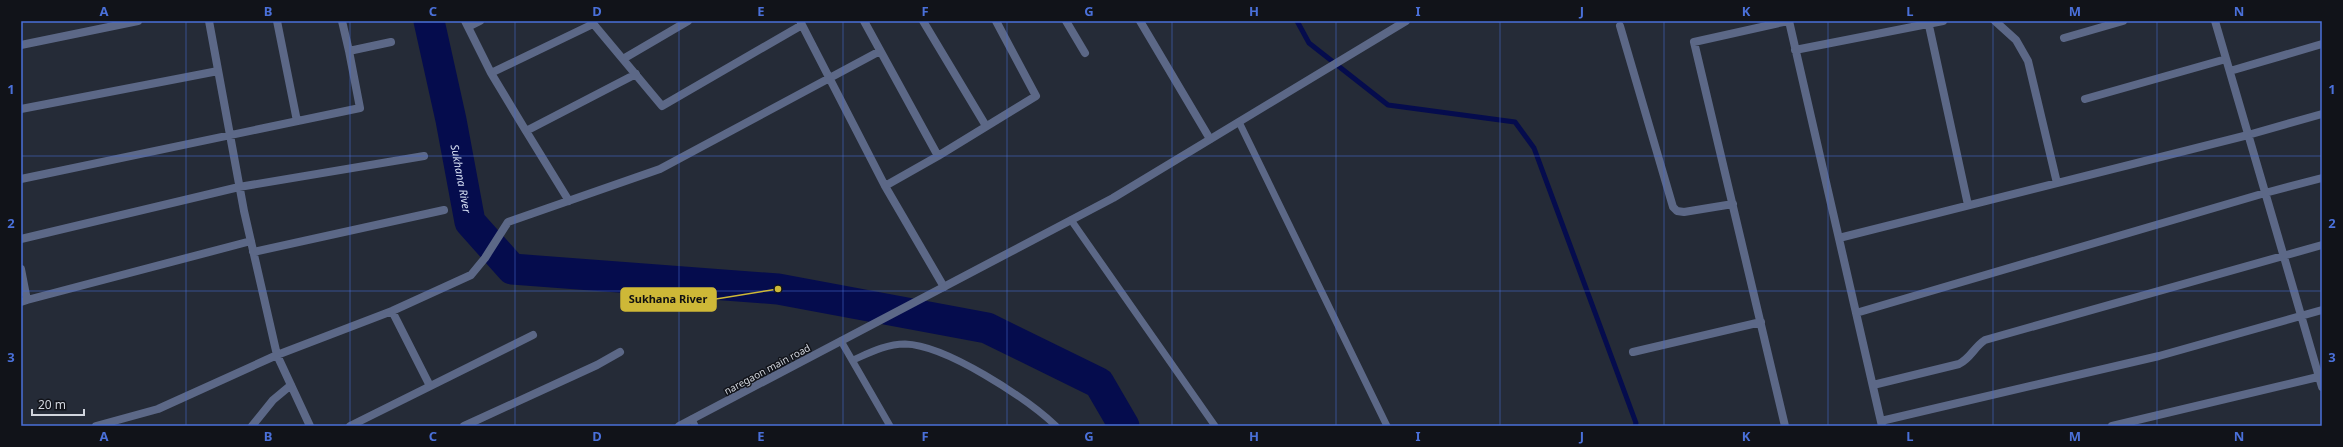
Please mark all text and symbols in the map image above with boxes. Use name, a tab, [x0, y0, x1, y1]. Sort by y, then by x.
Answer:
text: A	[100, 2, 109, 20]
text: B	[264, 2, 272, 20]
text: C	[429, 2, 437, 20]
text: D	[592, 2, 602, 20]
text: E	[757, 2, 765, 20]
text: F	[921, 2, 929, 20]
text: G	[1084, 2, 1094, 20]
text: H	[1249, 2, 1259, 20]
text: I	[1415, 2, 1421, 20]
text: J	[1579, 2, 1584, 20]
text: K	[1742, 2, 1751, 20]
text: L	[1906, 2, 1914, 20]
text: M	[2069, 2, 2081, 20]
text: N	[2234, 2, 2244, 20]
text: 1	[7, 80, 15, 98]
text: 1	[2328, 80, 2336, 98]
water label: Sukhana River	[448, 143, 476, 215]
text: 2	[7, 214, 15, 232]
text: 2	[2328, 214, 2336, 232]
callout: Sukhana River	[621, 288, 716, 311]
text: Sukhana River	[629, 291, 707, 306]
street label: naregaon main road	[721, 340, 813, 398]
text: 3	[7, 348, 15, 366]
text: 3	[2328, 348, 2336, 366]
scale bar	[32, 391, 84, 417]
text: 20 m	[38, 396, 66, 413]
text: A	[100, 427, 109, 445]
text: B	[264, 427, 272, 445]
text: C	[429, 427, 437, 445]
text: D	[592, 427, 602, 445]
text: E	[757, 427, 765, 445]
text: F	[921, 427, 929, 445]
text: G	[1084, 427, 1094, 445]
text: H	[1249, 427, 1259, 445]
text: I	[1415, 427, 1421, 445]
text: J	[1579, 427, 1584, 445]
text: K	[1742, 427, 1751, 445]
text: L	[1906, 427, 1914, 445]
text: M	[2069, 427, 2081, 445]
text: N	[2234, 427, 2244, 445]

